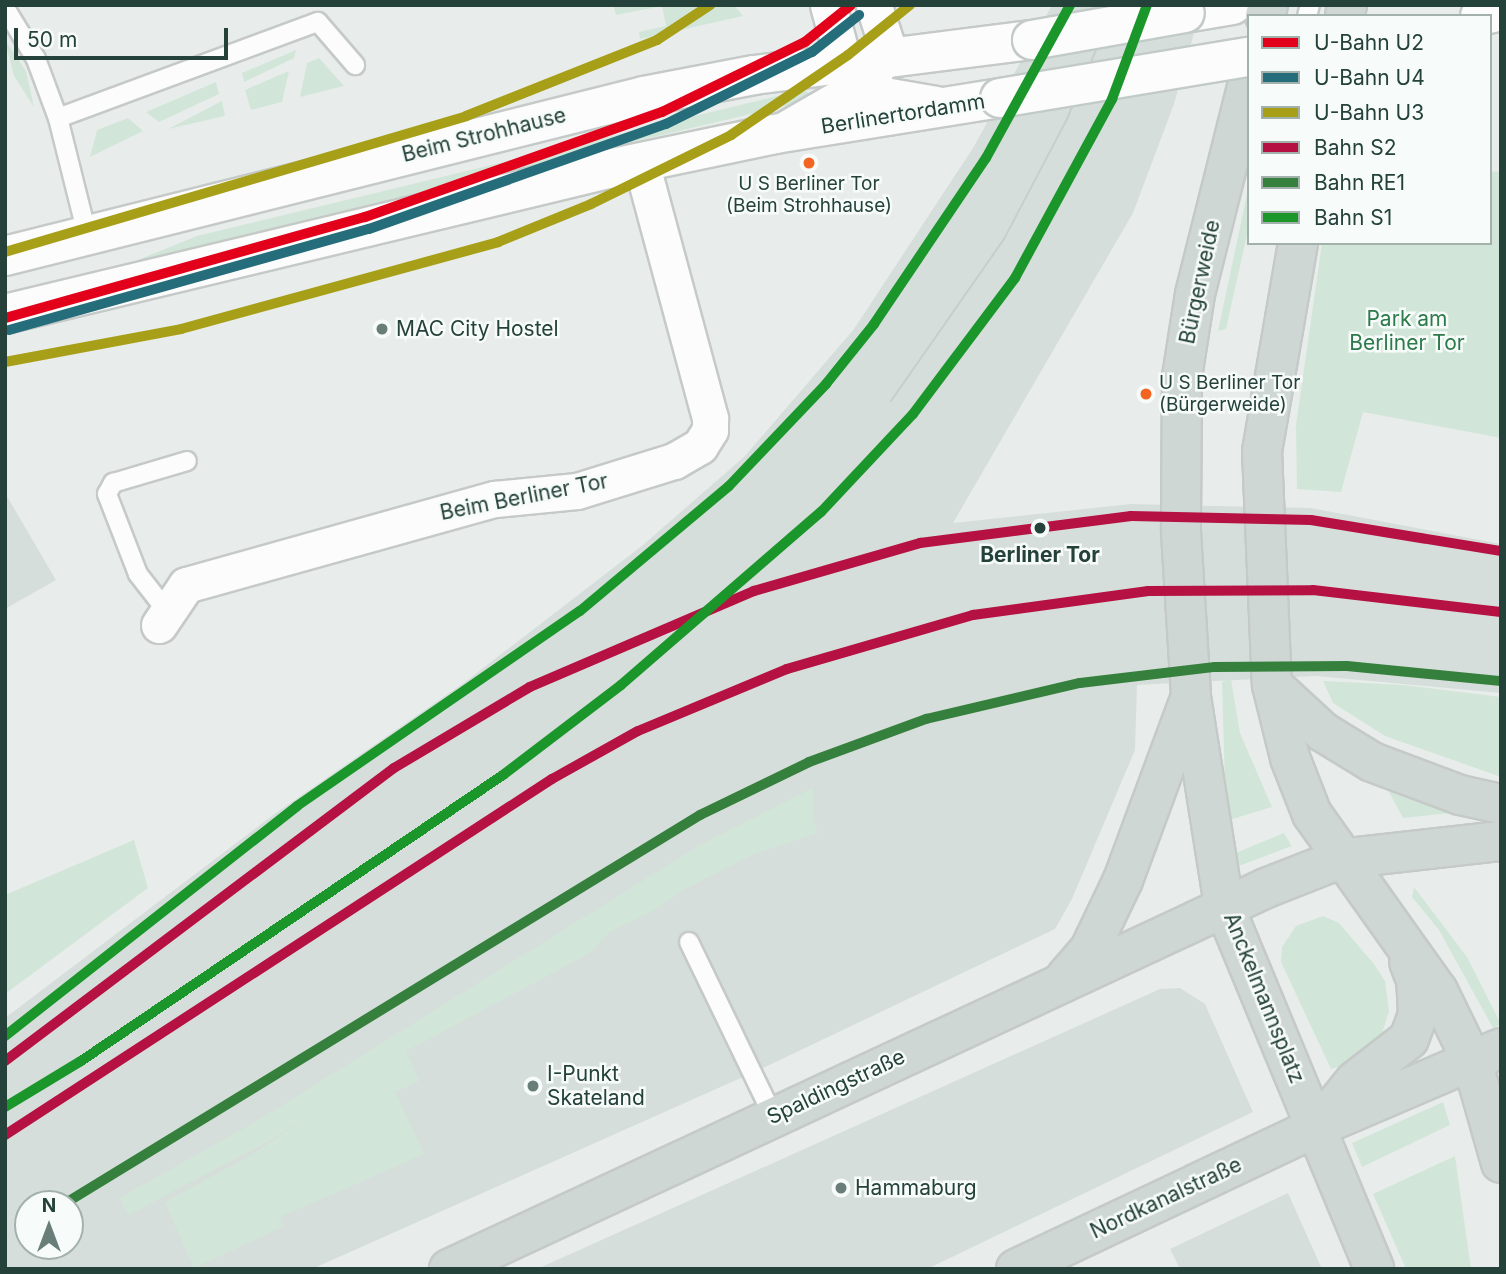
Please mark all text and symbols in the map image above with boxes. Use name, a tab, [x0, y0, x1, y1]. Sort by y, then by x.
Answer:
scale bar	[18, 14, 231, 58]
legend	[1247, 14, 1492, 245]
text: 50 m	[27, 27, 77, 52]
text: U-Bahn U2	[1314, 30, 1424, 55]
text: U-Bahn U4	[1314, 65, 1425, 90]
street label: Berlinertordamm	[819, 89, 987, 139]
text: U-Bahn U3	[1314, 100, 1424, 125]
street label: Beim Strohhause	[399, 102, 569, 168]
text: Bahn S2	[1314, 135, 1397, 160]
marker: U S Berliner Tor (Beim Strohhause)	[802, 156, 816, 170]
text: Bahn RE1	[1314, 170, 1405, 195]
place label: U S Berliner Tor (Beim Strohhause)	[726, 173, 892, 217]
text: Bahn S1	[1314, 205, 1392, 230]
street label: Bürgerweide	[1175, 218, 1225, 346]
park label: Park am Berliner Tor	[1349, 306, 1465, 356]
place label: MAC City Hostel	[396, 316, 559, 342]
marker: MAC City Hostel	[374, 321, 390, 337]
place label: U S Berliner Tor (Bürgerweide)	[1159, 372, 1300, 416]
marker: U S Berliner Tor (Bürgerweide)	[1139, 387, 1153, 401]
street label: Beim Berliner Tor	[438, 468, 610, 526]
marker: Berliner Tor	[1029, 517, 1051, 539]
place label: Berliner Tor	[980, 542, 1100, 568]
street label: Anckelmannsplatz	[1218, 909, 1310, 1087]
street label: Spaldingstraße	[763, 1044, 909, 1130]
place label: I-Punkt Skateland	[547, 1061, 645, 1111]
marker: I-Punkt Skateland	[525, 1078, 541, 1094]
street label: Nordkanalstraße	[1086, 1152, 1246, 1244]
place label: Hammaburg	[855, 1175, 977, 1201]
marker: Hammaburg	[833, 1180, 849, 1196]
north arrow	[14, 1190, 84, 1260]
text: N	[42, 1194, 56, 1217]

